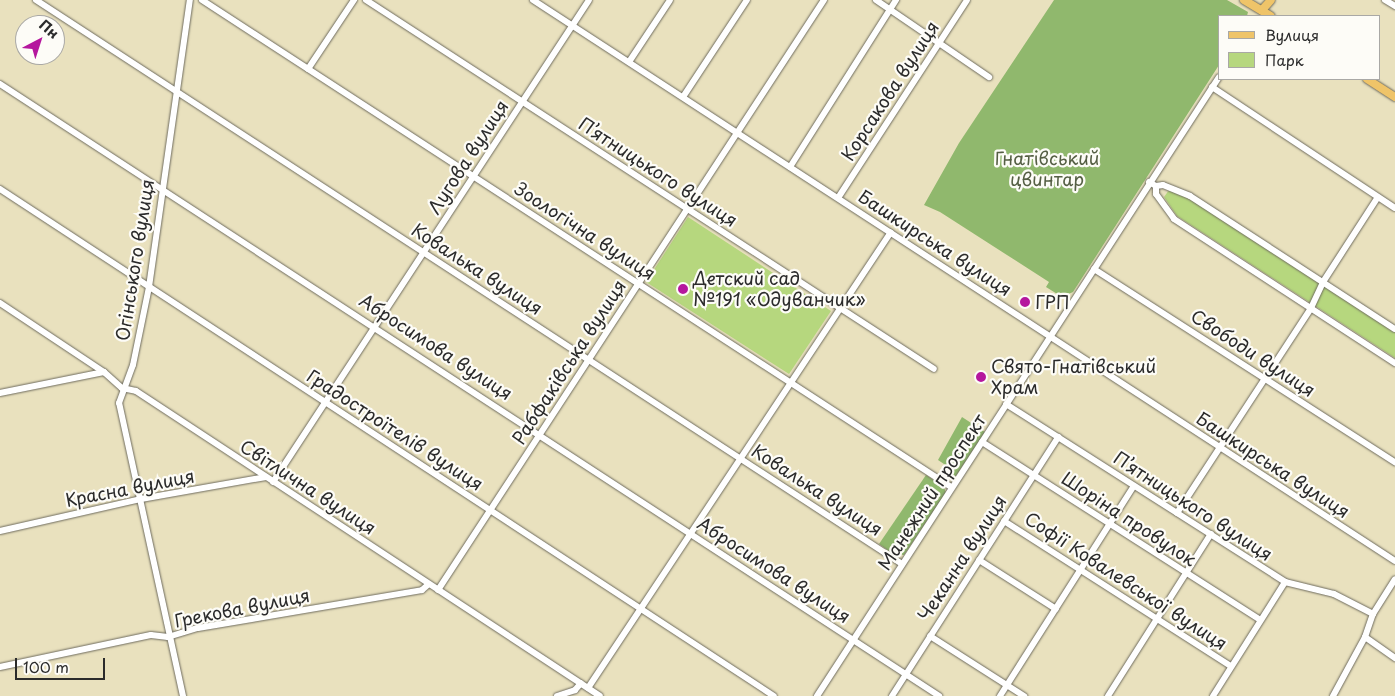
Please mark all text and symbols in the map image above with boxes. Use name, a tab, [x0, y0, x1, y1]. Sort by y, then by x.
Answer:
text: Пн	[35, 14, 64, 43]
north arrow	[15, 15, 65, 65]
legend	[1218, 15, 1380, 80]
street label: Корсакова вулиця	[837, 17, 943, 165]
text: Вулиця	[1265, 23, 1319, 46]
text: Парк	[1265, 48, 1304, 71]
street label: Лугова вулиця	[423, 96, 513, 218]
street label: П’ятницького вулиця	[575, 113, 741, 231]
park label: Гнатівський цвинтар	[995, 148, 1099, 190]
street label: Огінського вулиця	[112, 177, 158, 343]
street label: Зоологічна вулиця	[510, 177, 660, 285]
street label: Башкирська вулиця	[854, 185, 1016, 301]
street label: Ковалька вулиця	[407, 218, 547, 320]
place label: Детский сад №191 «Одуванчик»	[693, 268, 866, 310]
street label: Рабфаківська вулиця	[508, 275, 630, 449]
marker: Детский сад №191 «Одуванчик»	[677, 283, 689, 295]
street label: Абросимова вулиця	[355, 289, 517, 405]
place label: ГРП	[1035, 291, 1069, 313]
marker: ГРП	[1019, 296, 1031, 308]
street label: Свободи вулиця	[1187, 305, 1319, 401]
place label: Свято-Гнатівський Храм	[991, 356, 1156, 398]
street label: Градостроїтелiв вулиця	[303, 365, 487, 495]
marker: Свято-Гнатівський Храм	[975, 371, 987, 383]
street label: Башкирська вулиця	[1192, 407, 1354, 523]
street label: Манежний проспект	[873, 410, 991, 574]
street label: Світлична вулиця	[236, 435, 380, 539]
street label: Ковалька вулиця	[747, 439, 887, 541]
street label: П’ятницького вулиця	[1110, 447, 1276, 565]
street label: Красна вулиця	[63, 465, 197, 511]
street label: Шоріна провулок	[1057, 467, 1201, 571]
street label: Чеканна вулиця	[913, 491, 1011, 625]
street label: Софії Ковалевської вулиця	[1020, 507, 1232, 655]
street label: Абросимова вулиця	[693, 512, 855, 628]
street label: Грекова вулиця	[172, 584, 312, 632]
scale bar	[18, 648, 108, 680]
text: 100 m	[23, 655, 69, 678]

